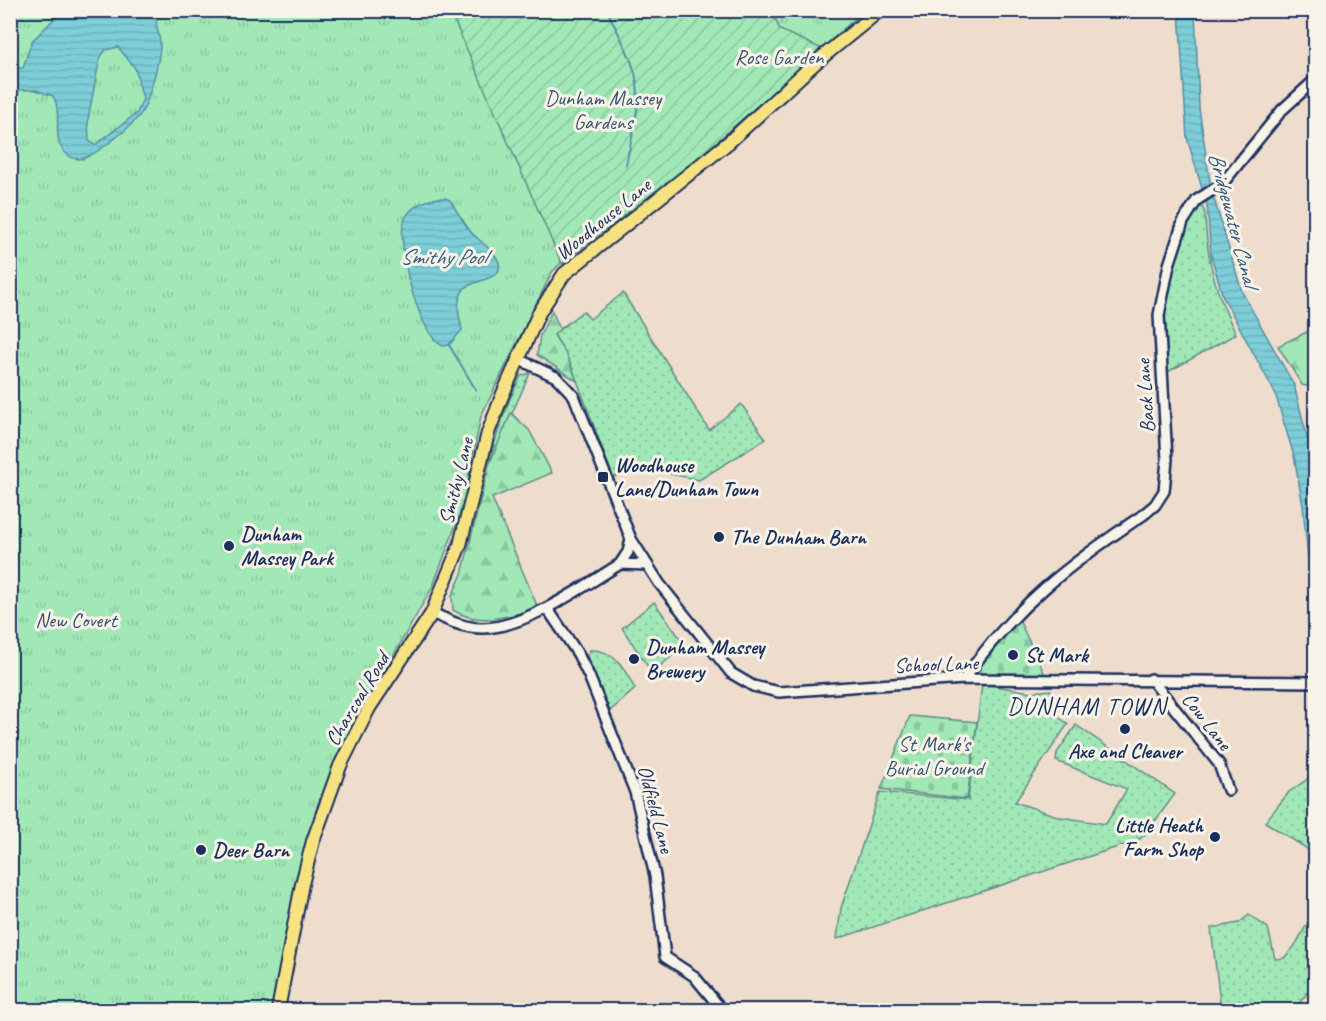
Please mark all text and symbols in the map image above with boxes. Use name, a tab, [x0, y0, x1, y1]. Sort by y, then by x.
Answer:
park label: Rose Garden	[735, 44, 824, 70]
park label: Dunham Massey Gardens	[545, 85, 663, 135]
water label: Bridgewater Canal	[1202, 149, 1266, 296]
street label: Woodhouse Lane	[550, 171, 658, 266]
water label: Smithy Pool	[400, 243, 493, 271]
street label: Back Lane	[1129, 357, 1161, 434]
street label: Smithy Lane	[433, 434, 480, 527]
place label: Woodhouse Lane/Dunham Town	[615, 452, 758, 502]
marker: Woodhouse Lane/Dunham Town	[596, 470, 610, 484]
place label: Dunham Massey Park	[241, 521, 335, 571]
place label: The Dunham Barn	[731, 524, 867, 550]
marker: The Dunham Barn	[712, 530, 726, 544]
marker: Dunham Massey Park	[222, 539, 236, 553]
park label: New Covert	[35, 607, 119, 633]
place label: Dunham Massey Brewery	[646, 634, 767, 684]
place label: St Mark	[1025, 642, 1090, 668]
street label: Charcoal Road	[319, 645, 397, 750]
marker: St Mark	[1006, 648, 1020, 662]
street label: School Lane	[894, 649, 981, 678]
marker: Dunham Massey Brewery	[627, 652, 641, 666]
street label: Cow Lane	[1176, 687, 1238, 756]
district label: DUNHAM TOWN	[1007, 691, 1169, 721]
marker: Axe and Cleaver	[1118, 722, 1132, 736]
park label: St Mark's Burial Ground	[885, 731, 987, 781]
place label: Axe and Cleaver	[1068, 738, 1184, 764]
street label: Oldfield Lane	[632, 762, 680, 857]
place label: Little Heath Farm Shop	[1115, 812, 1205, 862]
marker: Little Heath Farm Shop	[1208, 830, 1222, 844]
place label: Deer Barn	[213, 837, 291, 863]
marker: Deer Barn	[194, 843, 208, 857]

